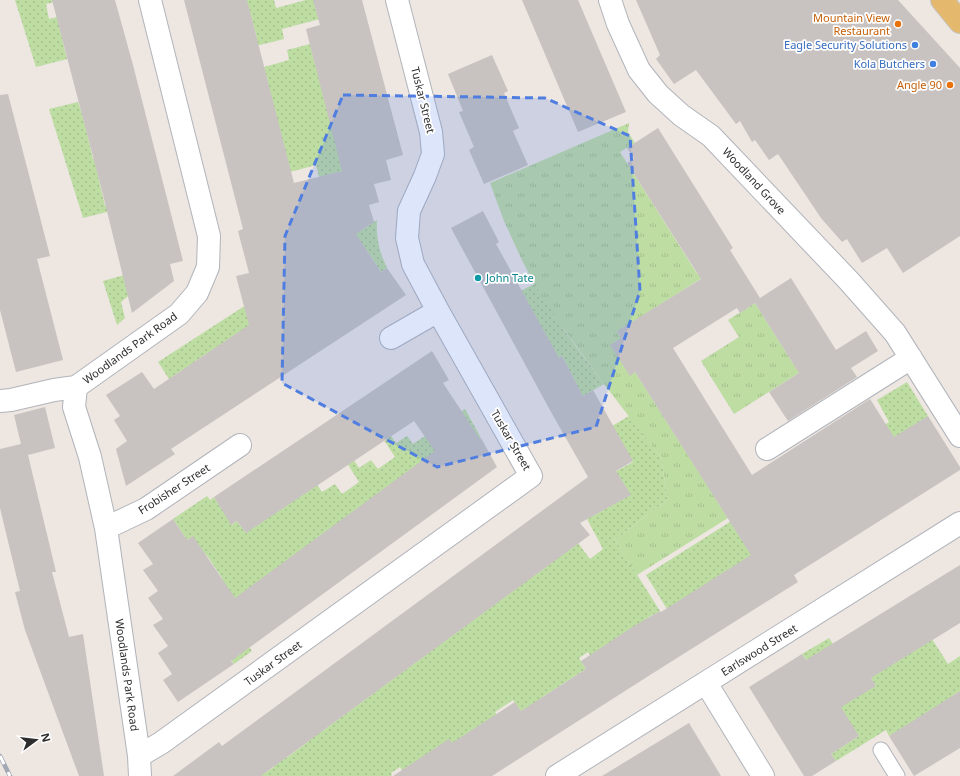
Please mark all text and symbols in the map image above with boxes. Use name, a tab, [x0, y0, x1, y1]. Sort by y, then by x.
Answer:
place label: Mountain View Restaurant	[813, 10, 890, 38]
marker: Mountain View Restaurant	[893, 19, 903, 29]
place label: Eagle Security Solutions	[784, 37, 907, 52]
marker: Eagle Security Solutions	[910, 40, 920, 50]
place label: Kola Butchers	[854, 56, 925, 71]
marker: Kola Butchers	[928, 59, 938, 69]
street label: Tuskar Street	[408, 65, 439, 135]
place label: Angle 90	[897, 77, 942, 92]
marker: Angle 90	[945, 80, 955, 90]
street label: Woodland Grove	[720, 144, 789, 217]
place label: John Tate	[485, 270, 534, 285]
marker: John Tate	[473, 273, 483, 283]
street label: Woodlands Park Road	[79, 308, 180, 387]
street label: Tuskar Street	[488, 407, 535, 473]
street label: Frobisher Street	[135, 460, 213, 517]
street label: Woodlands Park Road	[112, 618, 143, 732]
street label: Earlswood Street	[718, 620, 800, 679]
street label: Tuskar Street	[241, 637, 305, 689]
north arrow	[16, 720, 56, 760]
text: N	[38, 731, 55, 744]

